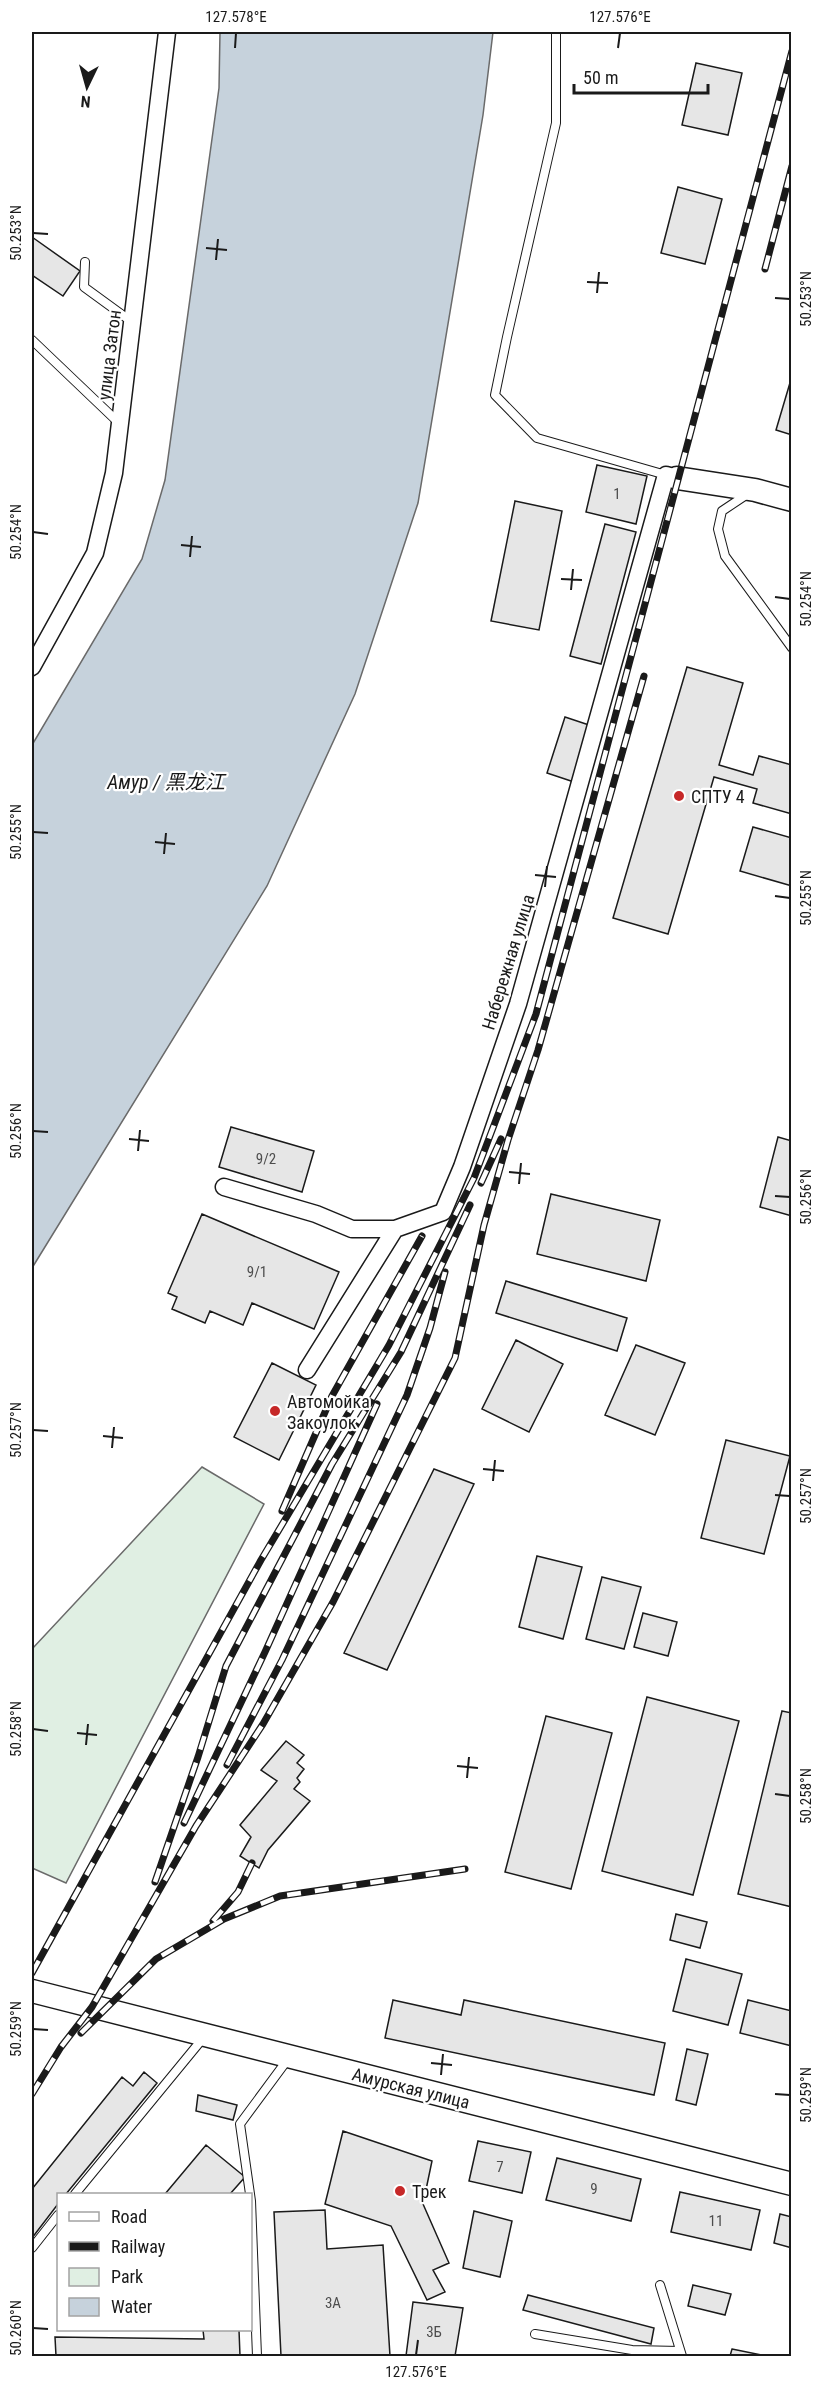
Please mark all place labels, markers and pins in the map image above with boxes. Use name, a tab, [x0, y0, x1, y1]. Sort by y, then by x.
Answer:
place label: СПТУ 4	[691, 786, 745, 807]
marker: СПТУ 4	[672, 789, 686, 803]
place label: Автомойка Закоулок	[287, 1391, 370, 1433]
marker: Автомойка Закоулок	[268, 1404, 282, 1418]
place label: Трек	[412, 2181, 447, 2202]
marker: Трек	[393, 2184, 407, 2198]

